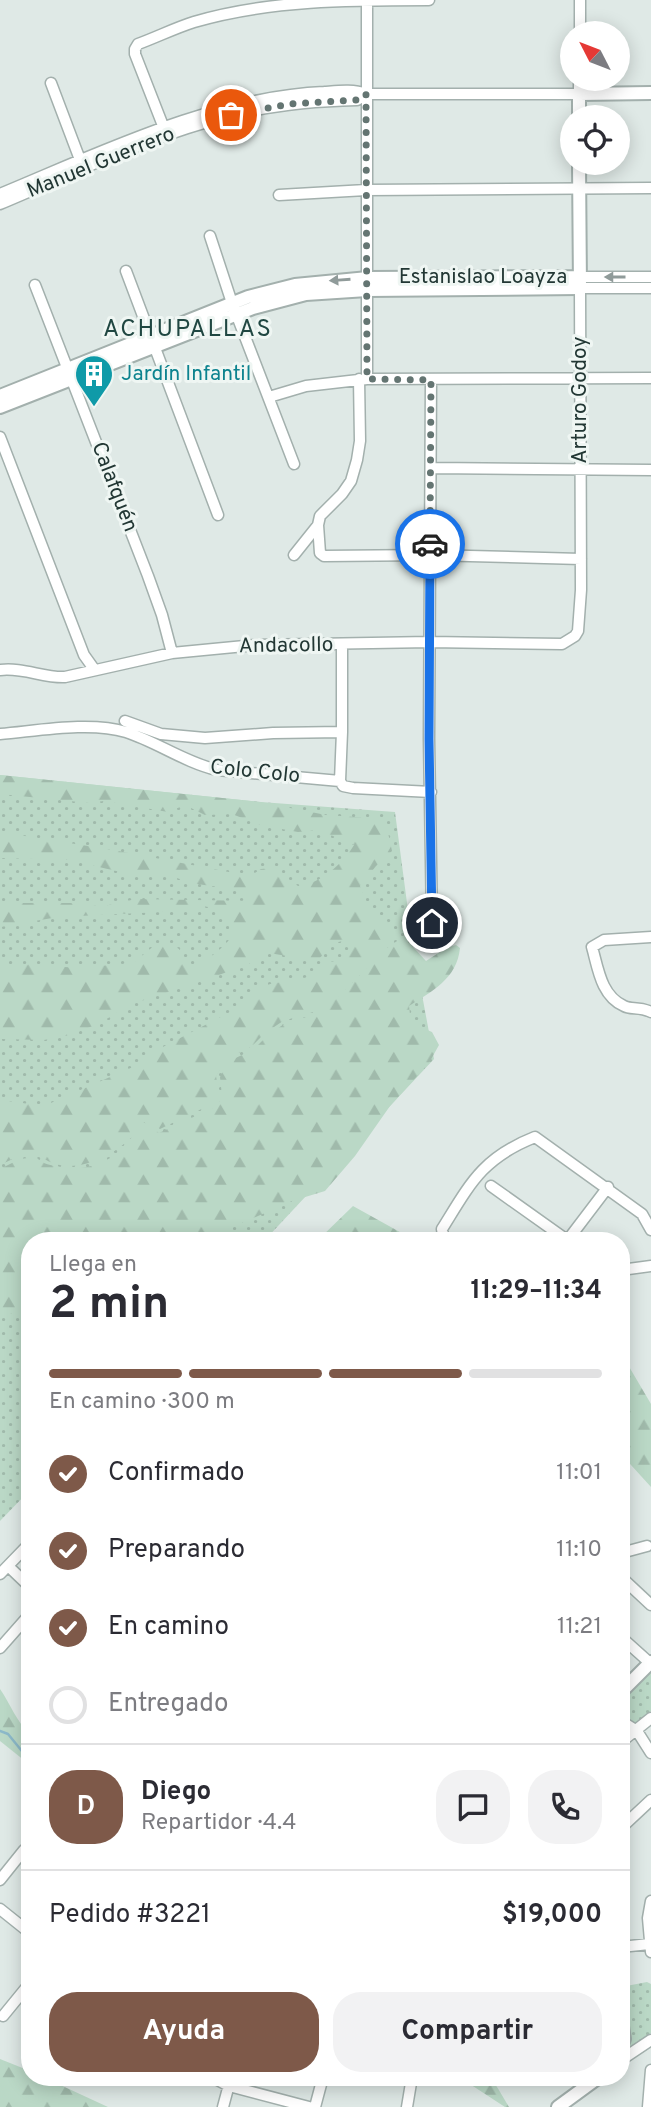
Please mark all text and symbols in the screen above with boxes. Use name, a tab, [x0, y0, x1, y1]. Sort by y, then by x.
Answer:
north arrow	[560, 21, 630, 91]
map controls	[560, 21, 630, 175]
pin	[201, 85, 261, 145]
icon: bag	[212, 96, 250, 134]
button: locate	[560, 105, 630, 175]
street label: Manuel Guerrero	[23, 121, 179, 205]
street label: Estanislao Loayza	[399, 264, 567, 291]
one-way arrow	[604, 271, 626, 283]
one-way arrow	[329, 274, 351, 285]
district label: ACHUPALLAS	[103, 315, 273, 345]
street label: Arturo Godoy	[567, 336, 594, 464]
building icon: Jardín Infantil	[73, 353, 115, 408]
place label: Jardín Infantil	[121, 361, 251, 388]
street label: Calafquén	[84, 438, 144, 536]
courier	[395, 509, 465, 579]
icon: car	[411, 525, 449, 563]
street label: Andacollo	[238, 632, 334, 660]
street label: Colo Colo	[209, 754, 301, 790]
pin	[402, 893, 462, 953]
icon: home	[413, 904, 451, 942]
text: Llega en	[49, 1251, 137, 1280]
text: 11:29–11:34	[471, 1275, 602, 1308]
text: 2 min	[49, 1276, 169, 1335]
text: En camino · 300 m	[49, 1388, 235, 1417]
icon: check	[49, 1455, 87, 1493]
text: Confirmado	[108, 1457, 245, 1490]
text: 11:01	[556, 1459, 602, 1488]
icon: check	[49, 1532, 87, 1570]
text: Preparando	[108, 1534, 245, 1567]
text: 11:10	[556, 1536, 602, 1565]
icon: check	[49, 1609, 87, 1647]
text: En camino	[108, 1611, 229, 1644]
text: 11:21	[557, 1613, 602, 1642]
text: Entregado	[108, 1688, 228, 1721]
button: chat	[436, 1770, 510, 1844]
button: phone	[528, 1770, 602, 1844]
text: Diego	[141, 1776, 211, 1809]
text: D	[77, 1791, 95, 1824]
text: Repartidor · 4.4	[141, 1809, 297, 1838]
text: Pedido #3221	[49, 1899, 211, 1932]
text: $19,000	[502, 1899, 602, 1932]
button: Ayuda	[49, 1992, 319, 2072]
button: Compartir	[333, 1992, 602, 2072]

